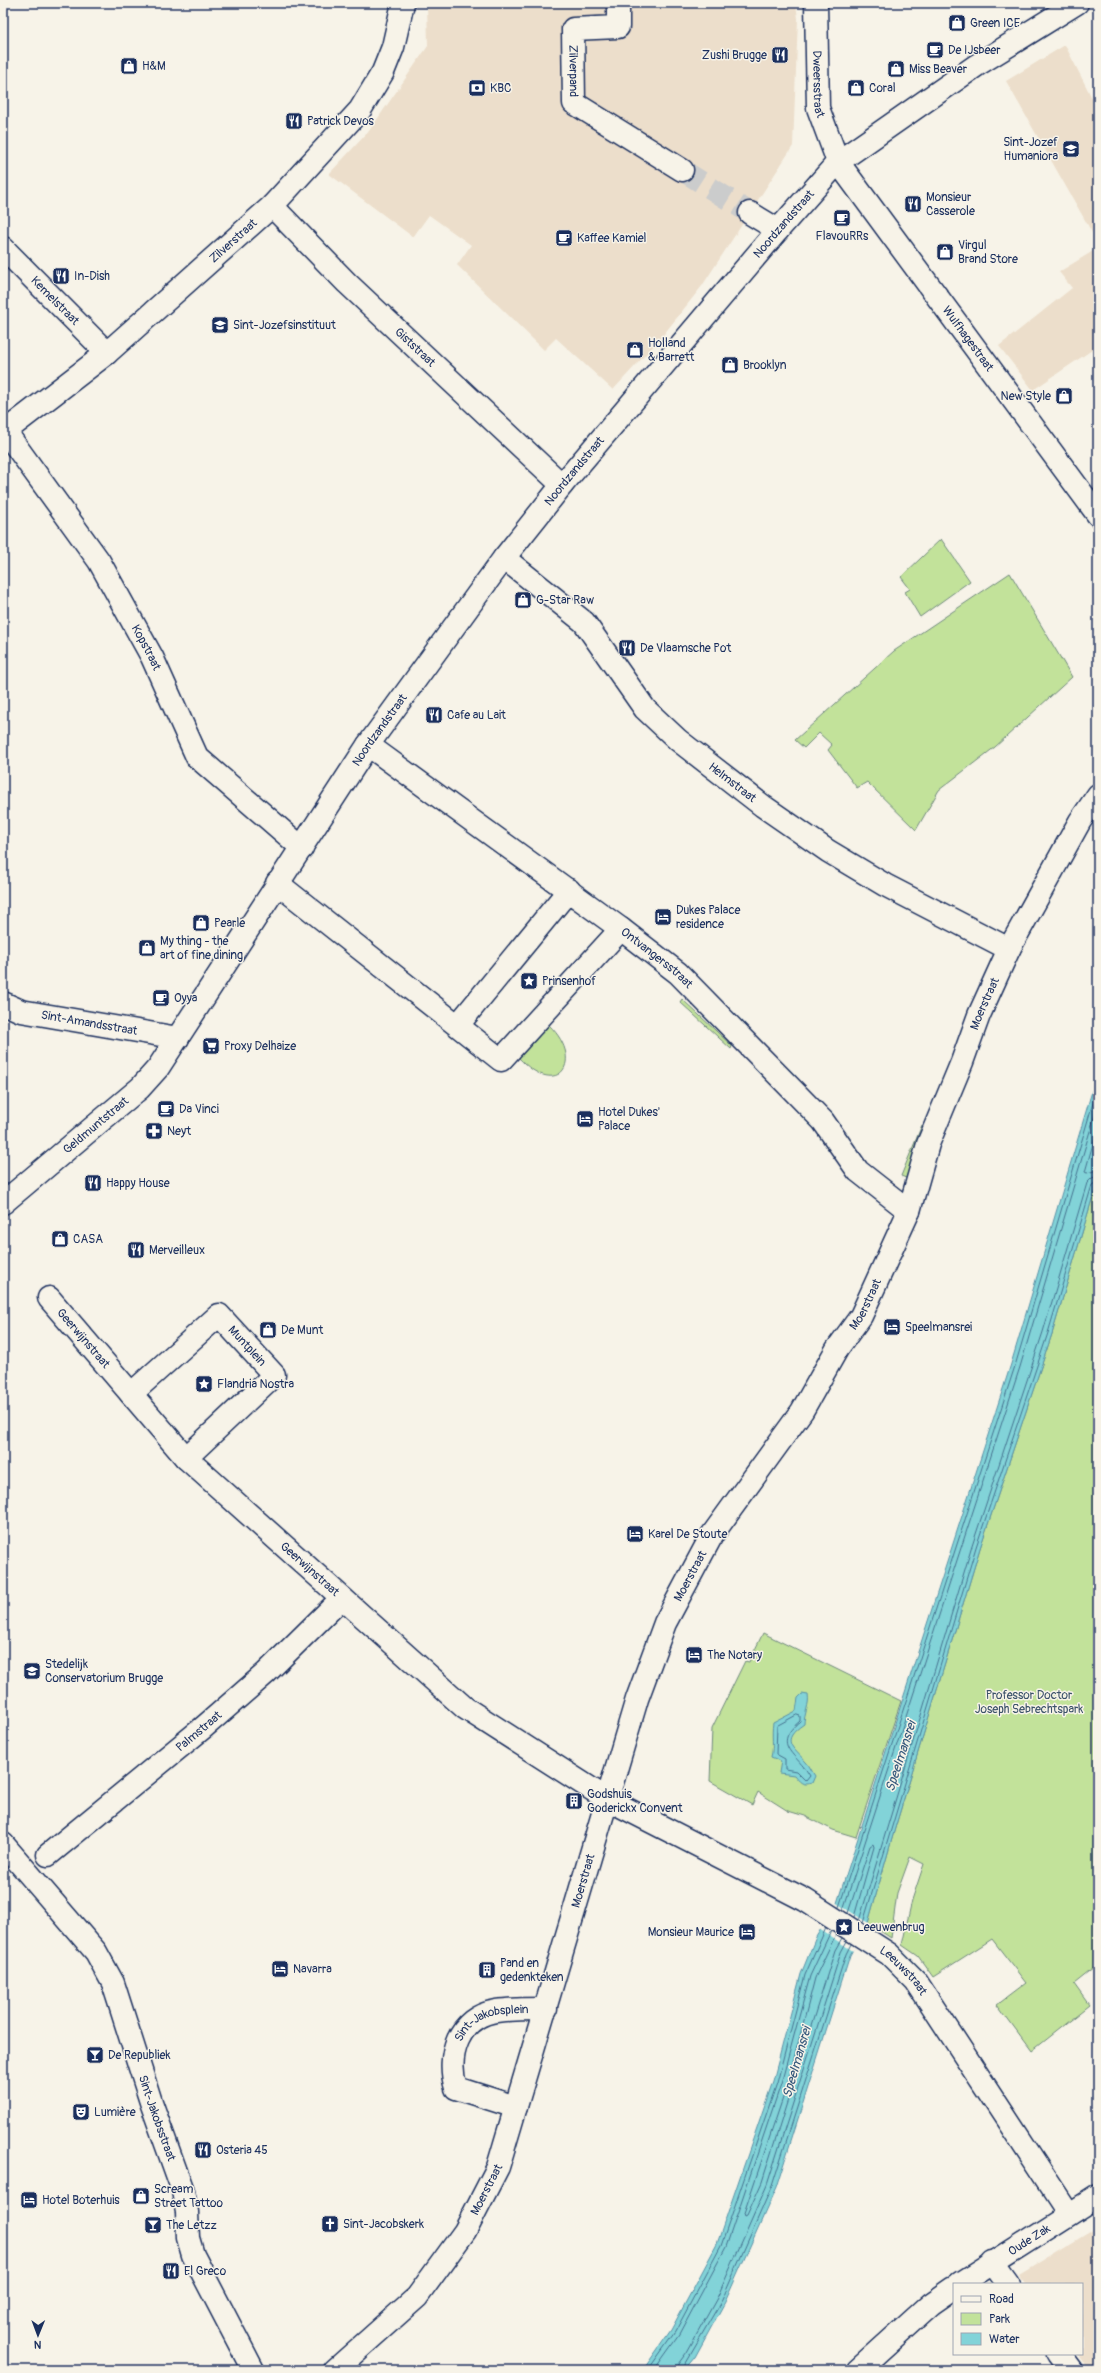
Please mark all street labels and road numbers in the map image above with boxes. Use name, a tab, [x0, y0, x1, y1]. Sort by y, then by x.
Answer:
street label: Zilverpand	[565, 45, 581, 97]
street label: Dweersstraat	[809, 50, 828, 120]
street label: Noordzandstraat	[750, 187, 818, 261]
street label: Zilverstraat	[206, 216, 260, 266]
street label: Kemelstraat	[27, 273, 82, 329]
street label: Wulfhagestraat	[939, 303, 997, 375]
street label: Giststraat	[391, 325, 438, 370]
street label: Noordzandstraat	[541, 434, 608, 509]
street label: Kopstraat	[128, 622, 164, 673]
street label: Noordzandstraat	[349, 691, 411, 769]
street label: Helmstraat	[705, 759, 759, 806]
street label: Ontvangersstraat	[618, 925, 696, 992]
street label: Moerstraat	[967, 975, 1003, 1032]
street label: Sint-Amandsstraat	[40, 1008, 139, 1039]
street label: Geldmuntstraat	[60, 1094, 132, 1157]
street label: Moerstraat	[846, 1276, 885, 1333]
street label: Geerwijnstraat	[53, 1306, 113, 1372]
street label: Muntplein	[225, 1323, 269, 1370]
street label: Geerwijnstraat	[277, 1539, 342, 1600]
street label: Moerstraat	[671, 1548, 710, 1604]
street label: Palmstraat	[173, 1708, 225, 1755]
street label: Moerstraat	[568, 1852, 599, 1910]
street label: Leeuwstraat	[877, 1943, 930, 1998]
street label: Sint-Jakobsplein	[451, 2002, 529, 2044]
street label: Sint-Jakobsstraat	[135, 2073, 179, 2163]
street label: Moerstraat	[467, 2162, 506, 2218]
street label: Oude Zak	[1006, 2221, 1053, 2259]

